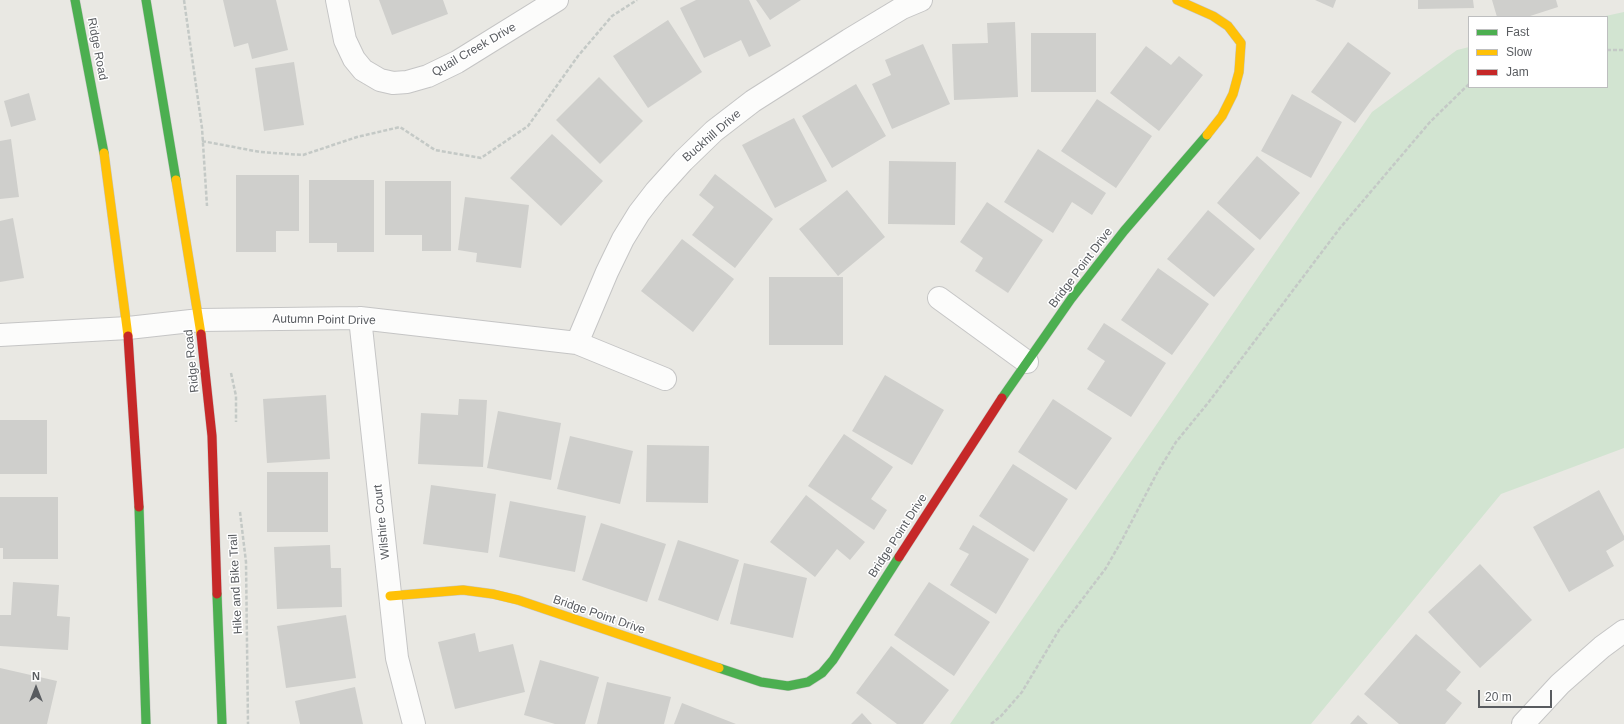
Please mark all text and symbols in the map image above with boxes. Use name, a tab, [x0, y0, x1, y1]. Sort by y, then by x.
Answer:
legend	[1468, 16, 1608, 88]
street label: Ridge Road	[84, 17, 110, 81]
street label: Quail Creek Drive	[429, 20, 519, 80]
text: Fast	[1506, 25, 1529, 39]
text: Slow	[1506, 45, 1532, 59]
text: Jam	[1506, 65, 1529, 79]
street label: Buckhill Drive	[680, 107, 744, 165]
street label: Bridge Point Drive	[1046, 225, 1116, 311]
street label: Autumn Point Drive	[272, 312, 376, 328]
street label: Ridge Road	[182, 329, 202, 393]
street label: Wilshire Court	[371, 484, 393, 560]
street label: Bridge Point Drive	[866, 492, 930, 580]
street label: Hike and Bike Trail	[226, 534, 246, 634]
street label: Bridge Point Drive	[551, 592, 647, 638]
north arrow	[16, 668, 56, 708]
text: N	[32, 670, 40, 682]
scale bar	[1480, 682, 1554, 708]
text: 20 m	[1485, 690, 1512, 704]

